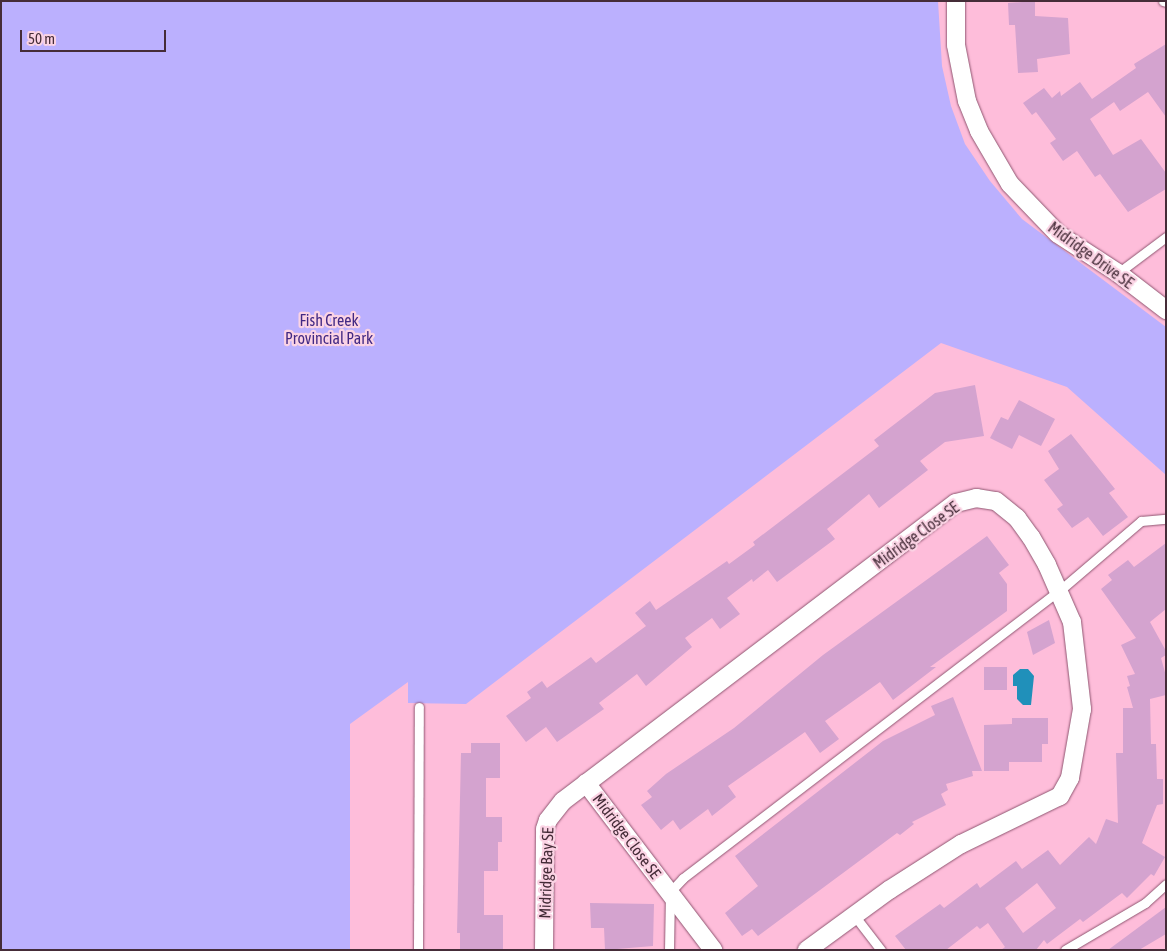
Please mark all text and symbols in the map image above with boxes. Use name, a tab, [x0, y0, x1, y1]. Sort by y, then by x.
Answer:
scale bar	[22, 20, 169, 52]
text: 50 m	[28, 30, 55, 47]
street label: Midridge Drive SE	[1045, 218, 1137, 292]
park label: Fish Creek Provincial Park	[285, 310, 373, 348]
street label: Midridge Close SE	[869, 497, 963, 573]
street label: Midridge Close SE	[589, 790, 665, 882]
street label: Midridge Bay SE	[535, 827, 557, 919]

